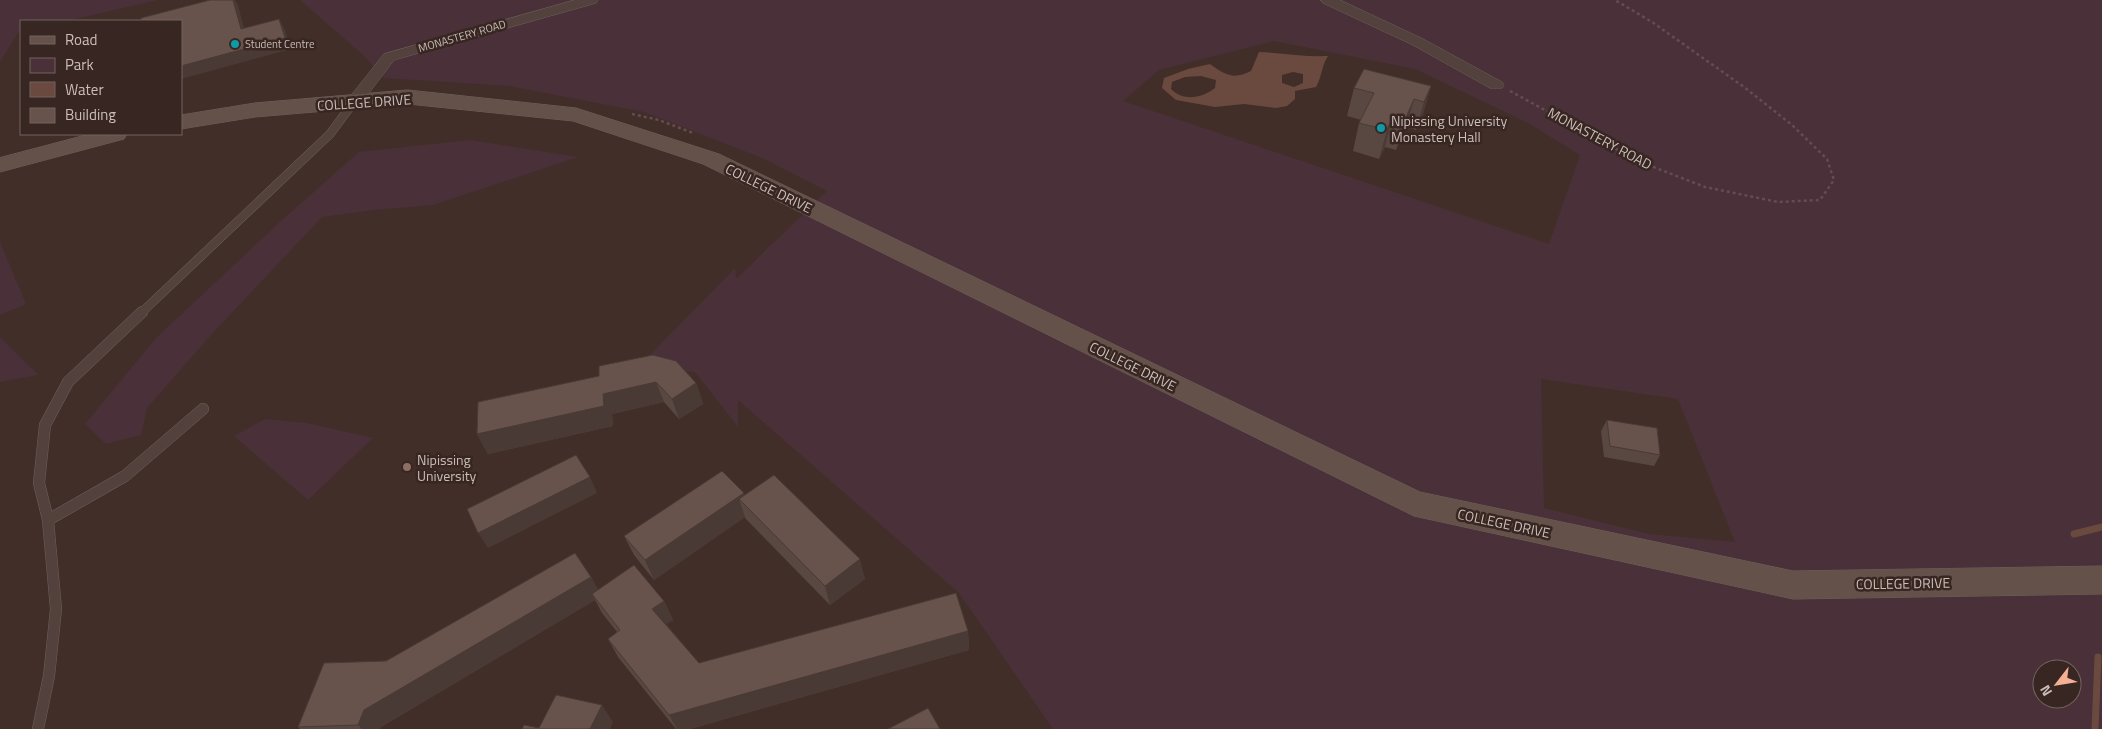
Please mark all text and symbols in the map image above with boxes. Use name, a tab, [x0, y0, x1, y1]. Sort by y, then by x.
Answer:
street label: MONASTERY ROAD	[416, 16, 508, 56]
legend	[20, 20, 182, 135]
text: Road	[65, 28, 97, 51]
place label: Student Centre	[245, 36, 315, 52]
marker: Student Centre	[229, 38, 241, 50]
text: Park	[65, 53, 94, 76]
text: Water	[65, 78, 104, 101]
street label: COLLEGE DRIVE	[316, 88, 412, 116]
street label: MONASTERY ROAD	[1544, 102, 1656, 174]
text: Building	[65, 103, 116, 126]
place label: Nipissing University Monastery Hall	[1391, 110, 1507, 147]
marker: Nipissing University Monastery Hall	[1375, 122, 1387, 134]
street label: COLLEGE DRIVE	[722, 158, 816, 218]
street label: COLLEGE DRIVE	[1086, 336, 1180, 396]
place label: Nipissing University	[417, 449, 477, 486]
marker: Nipissing University	[401, 461, 413, 473]
street label: COLLEGE DRIVE	[1456, 503, 1552, 543]
street label: COLLEGE DRIVE	[1856, 572, 1951, 594]
north arrow	[2032, 659, 2082, 709]
text: N	[2034, 681, 2057, 701]

